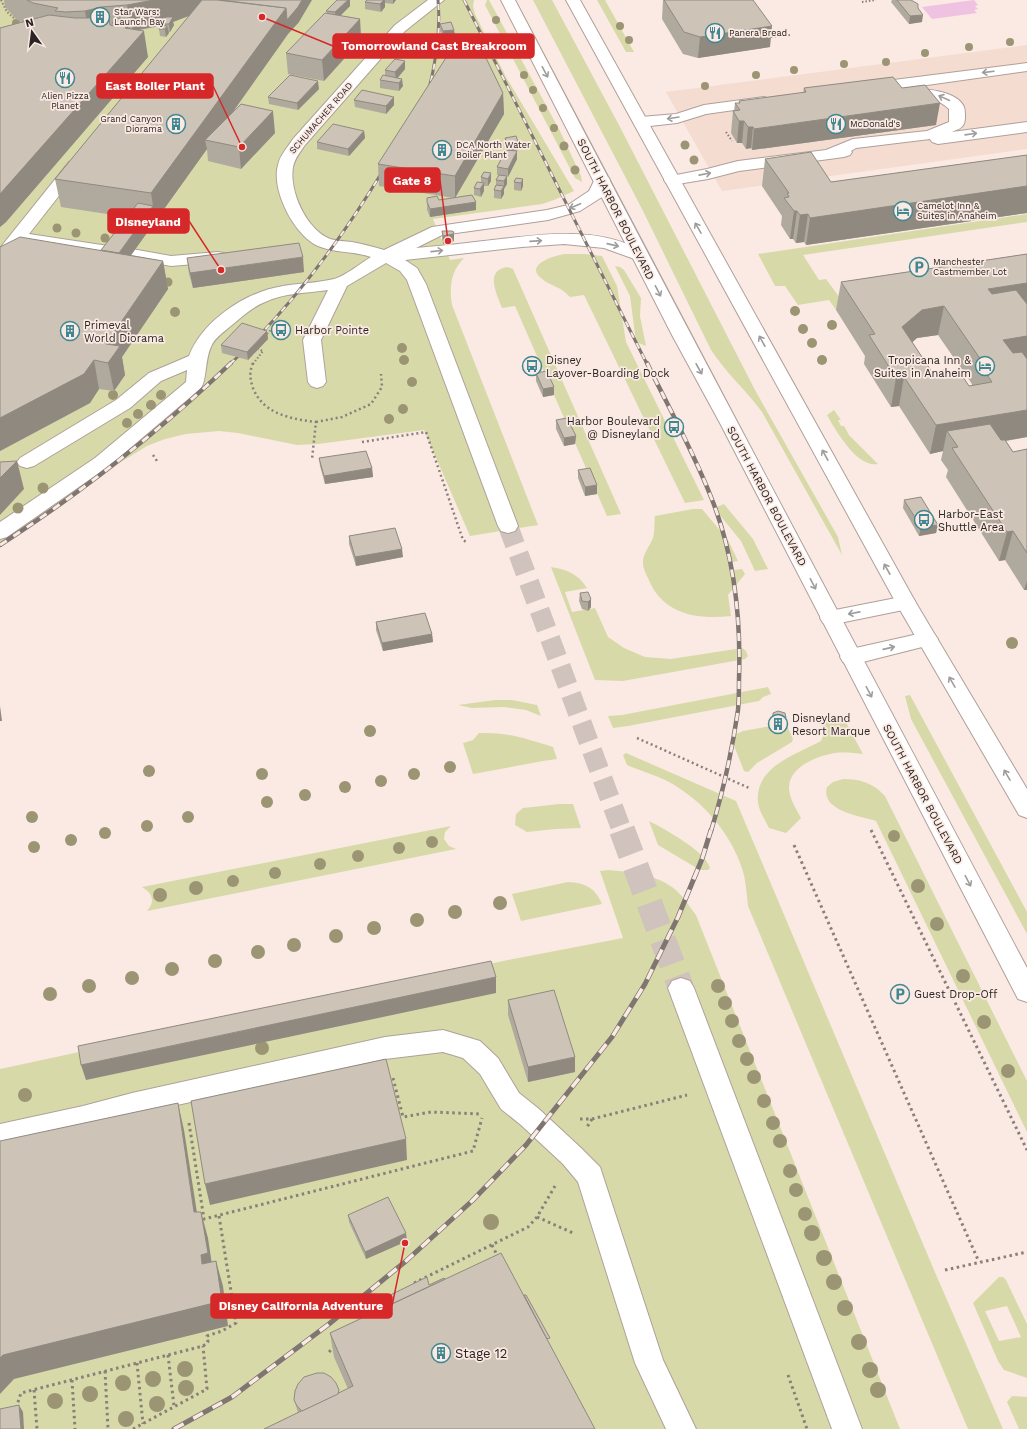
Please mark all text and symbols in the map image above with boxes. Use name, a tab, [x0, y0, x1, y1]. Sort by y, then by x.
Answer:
building icon: Star Wars: Launch Bay	[89, 6, 111, 28]
place label: Star Wars: Launch Bay	[114, 7, 165, 27]
north arrow	[12, 12, 52, 52]
text: N	[24, 15, 35, 30]
restaurant icon: Panera Bread	[704, 22, 726, 44]
place label: Panera Bread	[729, 28, 787, 38]
callout: Tomorrowland Cast Breakroom	[333, 34, 534, 58]
text: Tomorrowland Cast Breakroom	[341, 39, 527, 53]
one-way arrow	[542, 66, 549, 78]
restaurant icon: Alien Pizza Planet	[54, 67, 76, 89]
one-way arrow	[982, 68, 995, 76]
callout: East Boiler Plant	[97, 74, 213, 98]
text: East Boiler Plant	[105, 79, 205, 93]
street label: SCHUMACHER ROAD	[287, 80, 355, 156]
place label: Alien Pizza Planet	[41, 91, 89, 111]
one-way arrow	[939, 94, 951, 101]
building icon: Grand Canyon Diorama	[165, 113, 187, 135]
restaurant icon: McDonald's	[825, 113, 847, 135]
place label: Grand Canyon Diorama	[100, 114, 162, 134]
one-way arrow	[667, 114, 680, 122]
place label: McDonald's	[850, 119, 901, 129]
one-way arrow	[964, 130, 977, 138]
street label: SOUTH HARBOR BOULEVARD	[574, 137, 657, 282]
building icon: DCA North Water Boiler Plant	[431, 139, 453, 161]
place label: DCA North Water Boiler Plant	[456, 140, 531, 160]
callout: Gate 8	[385, 168, 440, 192]
one-way arrow	[699, 170, 712, 178]
text: Gate 8	[393, 174, 431, 188]
hotel icon: Camelot Inn & Suites in Anaheim	[892, 200, 914, 222]
place label: Camelot Inn & Suites in Anaheim	[917, 201, 996, 221]
one-way arrow	[570, 203, 582, 211]
callout: Disneyland	[108, 209, 189, 233]
text: Disneyland	[115, 215, 181, 229]
one-way arrow	[694, 222, 701, 234]
one-way arrow	[529, 238, 542, 245]
one-way arrow	[606, 241, 619, 249]
one-way arrow	[430, 248, 443, 255]
parking icon: Manchester Castmember Lot	[908, 256, 930, 278]
place label: Manchester Castmember Lot	[933, 257, 1007, 277]
one-way arrow	[655, 285, 662, 297]
place label: Primeval World Diorama	[84, 319, 164, 345]
bus stop icon: Harbor Pointe	[270, 319, 292, 341]
building icon: Primeval World Diorama	[59, 320, 81, 342]
place label: Harbor Pointe	[295, 324, 369, 337]
one-way arrow	[757, 335, 765, 347]
place label: Disney Layover-Boarding Dock	[546, 354, 670, 380]
place label: Tropicana Inn & Suites in Anaheim	[874, 354, 971, 380]
bus stop icon: Disney Layover-Boarding Dock	[521, 355, 543, 377]
hotel icon: Tropicana Inn & Suites in Anaheim	[974, 355, 996, 377]
one-way arrow	[696, 363, 704, 375]
place label: Harbor Boulevard @ Disneyland	[567, 415, 660, 441]
bus stop icon: Harbor Boulevard @ Disneyland	[663, 416, 685, 438]
street label: SOUTH HARBOR BOULEVARD	[724, 424, 809, 568]
one-way arrow	[821, 449, 828, 461]
place label: Harbor-East Shuttle Area	[938, 508, 1004, 534]
bus stop icon: Harbor-East Shuttle Area	[913, 509, 935, 531]
one-way arrow	[883, 563, 891, 575]
one-way arrow	[810, 578, 817, 590]
one-way arrow	[848, 609, 861, 617]
one-way arrow	[882, 644, 895, 651]
one-way arrow	[948, 676, 956, 688]
one-way arrow	[866, 685, 873, 697]
place label: Disneyland Resort Marque	[792, 712, 870, 738]
building icon: Disneyland Resort Marque	[767, 713, 789, 735]
street label: SOUTH HARBOR BOULEVARD	[880, 722, 965, 866]
one-way arrow	[1003, 769, 1011, 781]
one-way arrow	[965, 875, 973, 887]
parking icon: Guest Drop-Off	[889, 983, 911, 1005]
place label: Guest Drop-Off	[914, 988, 998, 1001]
callout: Disney California Adventure	[211, 1294, 392, 1318]
text: Disney California Adventure	[219, 1299, 383, 1313]
building icon: Stage 12	[430, 1342, 452, 1364]
place label: Stage 12	[455, 1346, 507, 1361]

